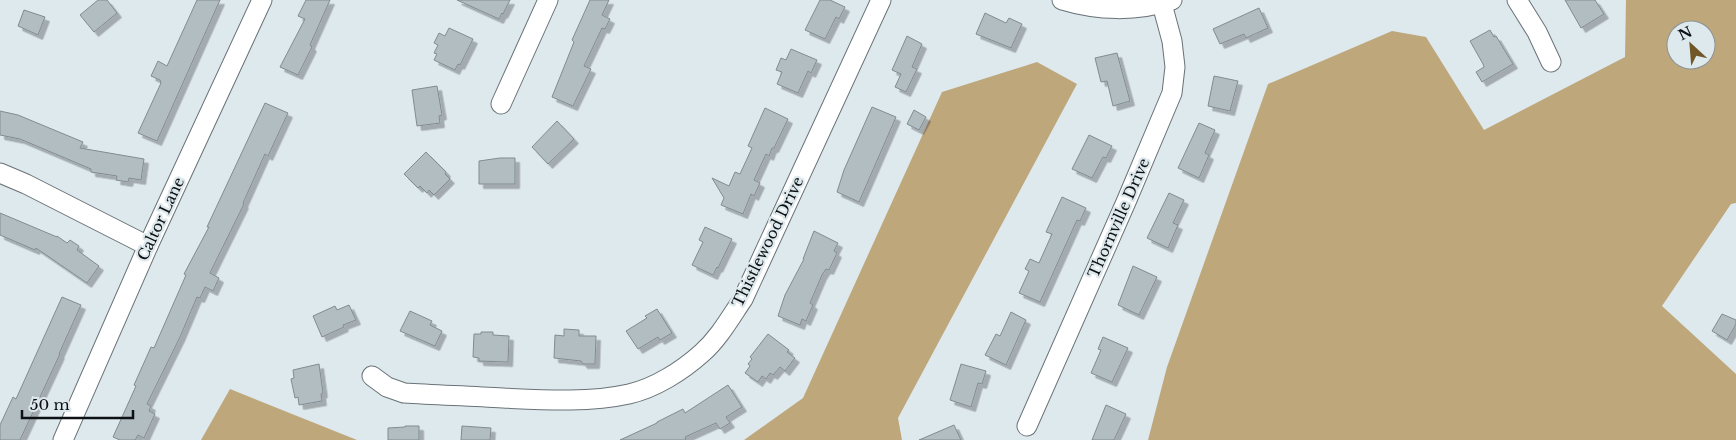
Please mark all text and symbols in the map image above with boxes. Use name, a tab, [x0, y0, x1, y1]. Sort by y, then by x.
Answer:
north arrow	[1666, 20, 1716, 70]
text: N	[1675, 22, 1695, 44]
street label: Thornville Drive	[1084, 155, 1153, 281]
street label: Thistlewood Drive	[728, 173, 807, 310]
street label: Caltor Lane	[133, 174, 188, 264]
scale bar	[22, 388, 134, 420]
text: 50 m	[30, 395, 70, 414]

